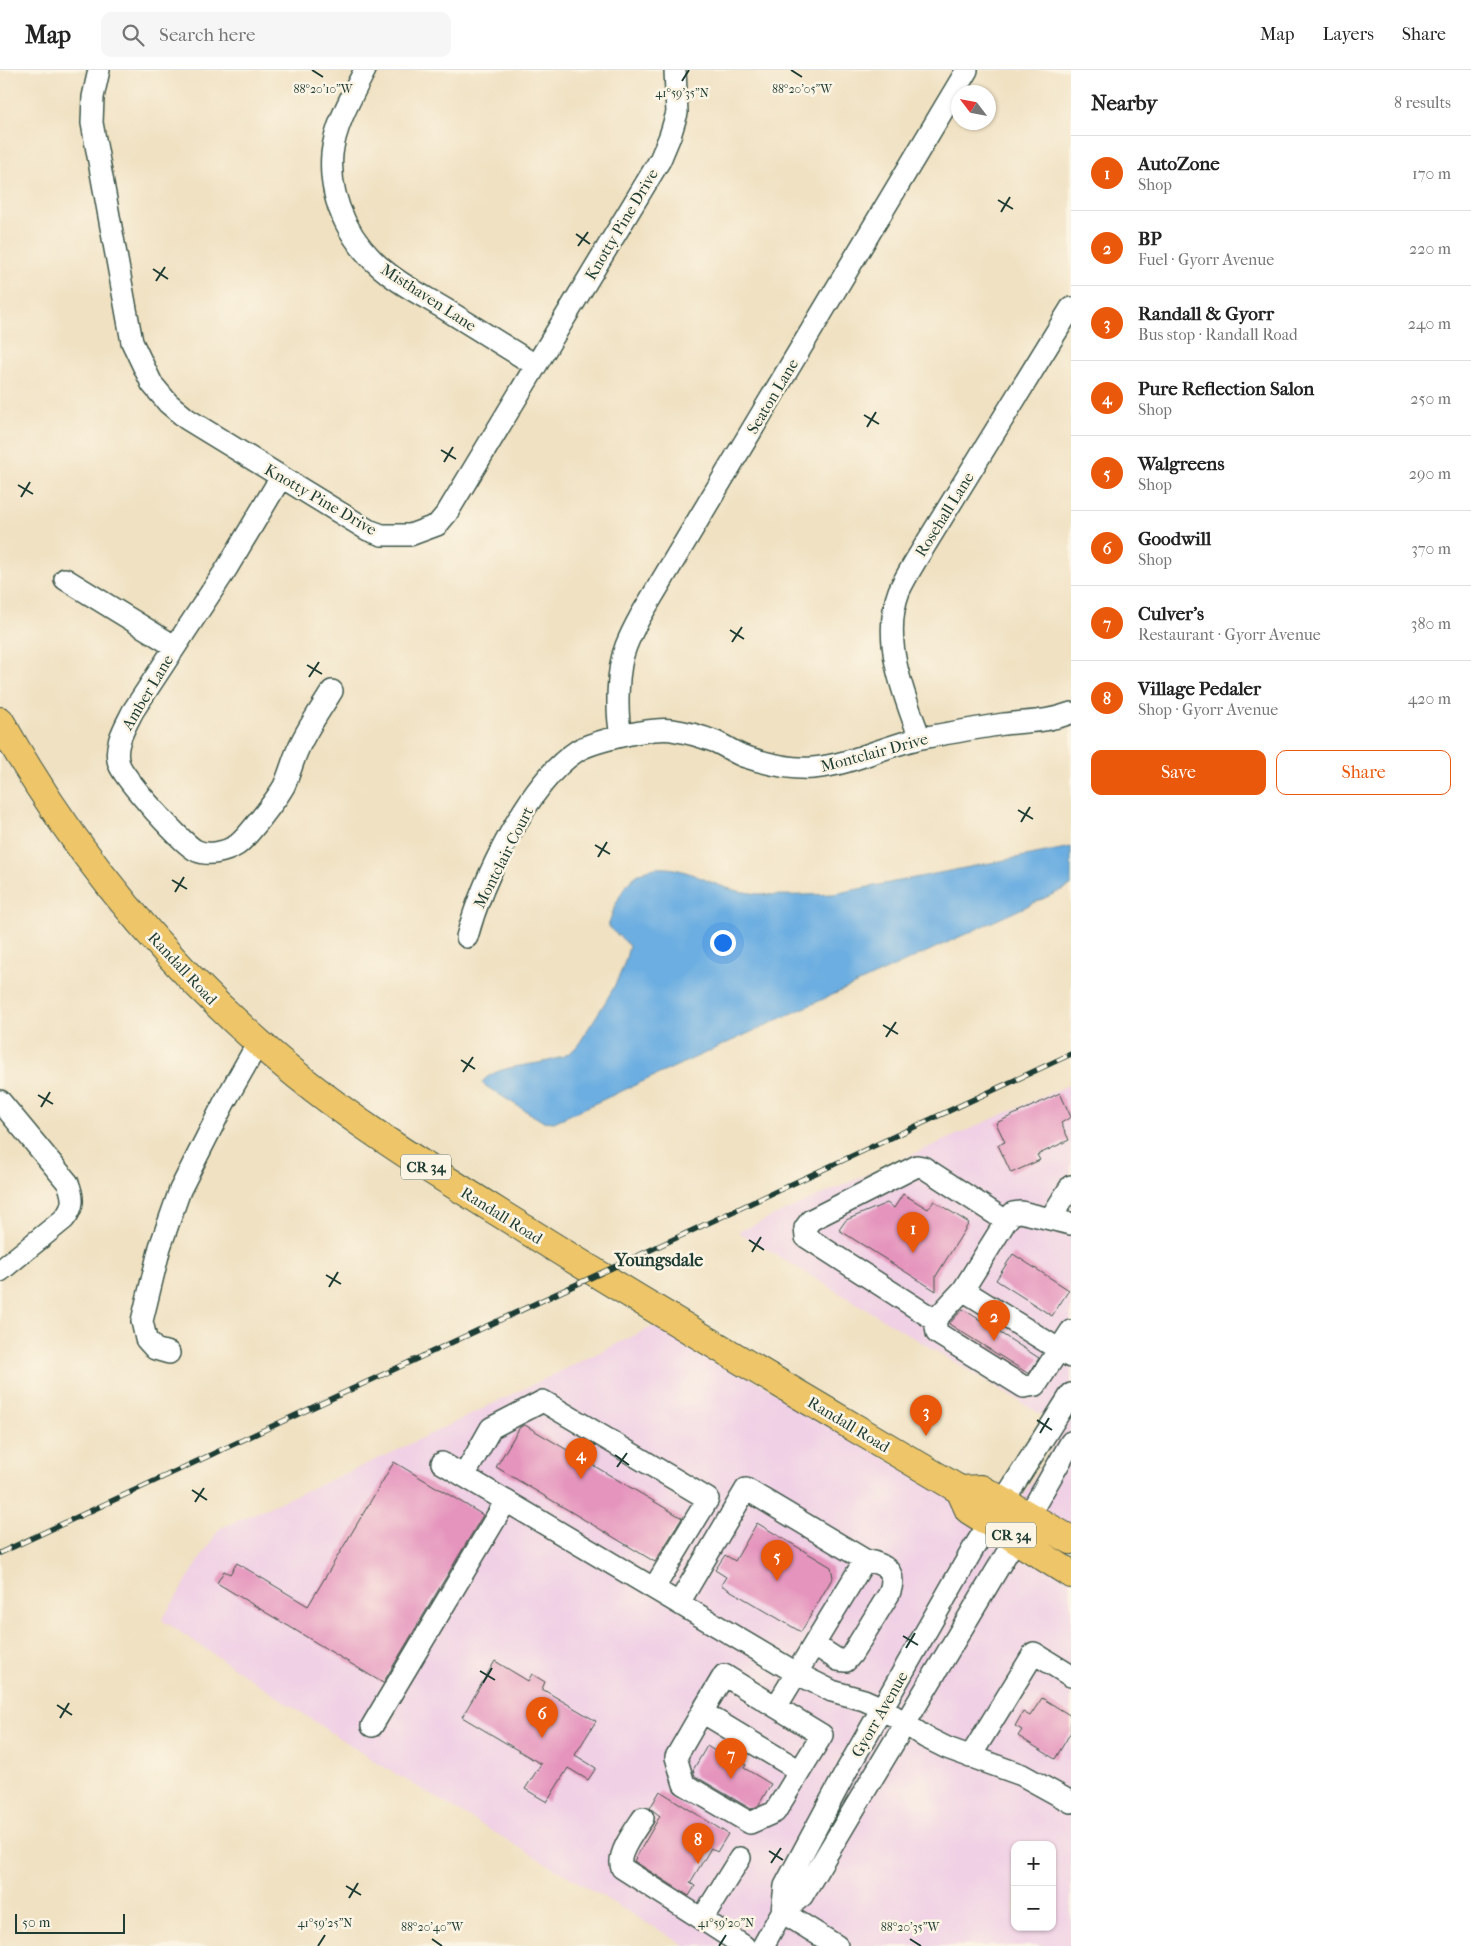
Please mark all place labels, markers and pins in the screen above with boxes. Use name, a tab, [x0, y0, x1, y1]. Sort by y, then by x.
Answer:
pin: 1	[897, 1212, 929, 1253]
pin: 2	[978, 1300, 1010, 1341]
pin: 3	[910, 1395, 942, 1436]
pin: 4	[565, 1438, 597, 1479]
pin: 5	[761, 1540, 793, 1581]
pin: 6	[526, 1697, 558, 1738]
pin: 7	[715, 1738, 747, 1779]
pin: 8	[682, 1823, 714, 1864]

